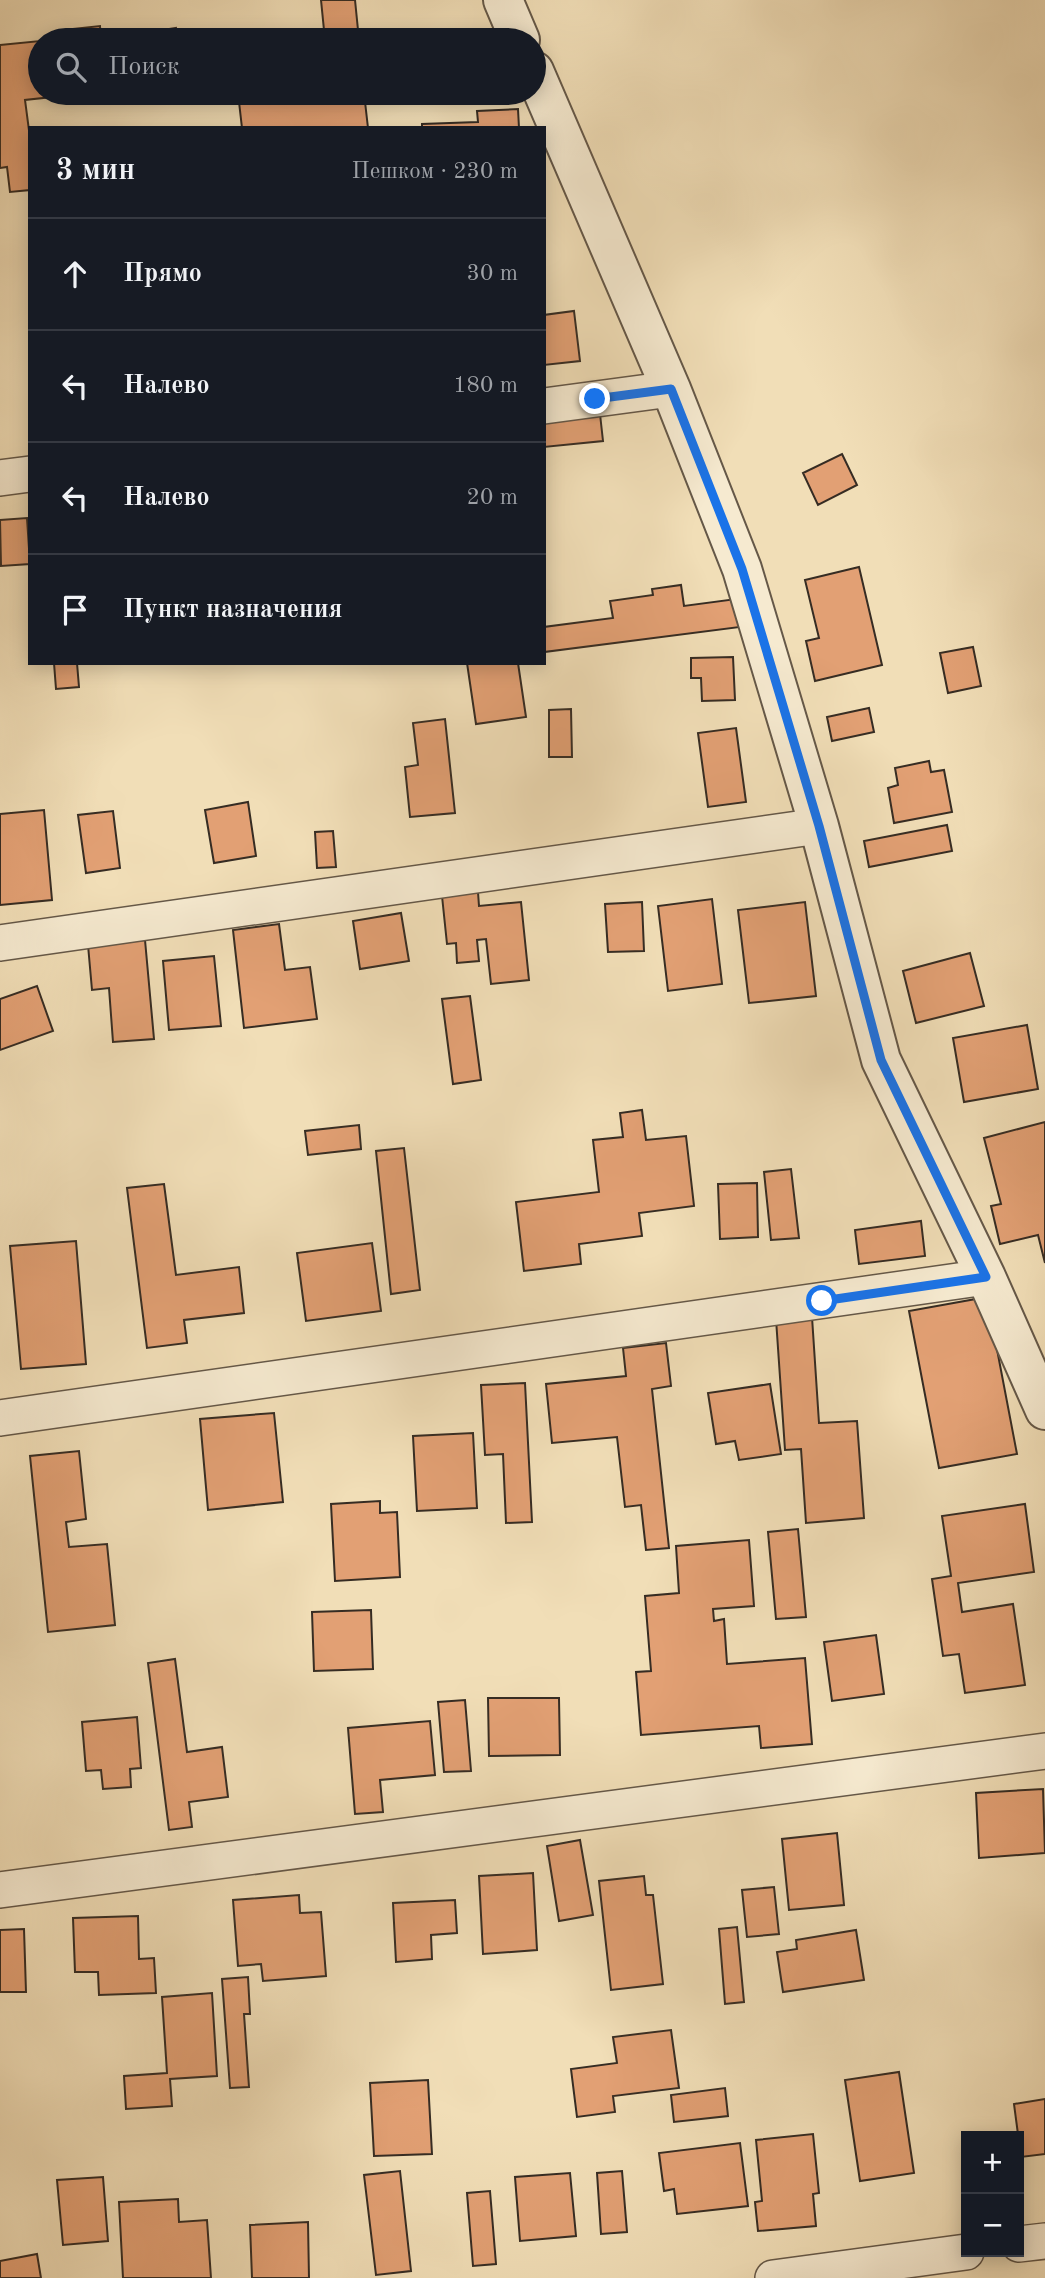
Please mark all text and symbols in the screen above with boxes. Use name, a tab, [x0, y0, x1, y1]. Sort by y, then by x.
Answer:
search box	[28, 28, 546, 105]
icon: search	[52, 48, 90, 86]
text: Поиск	[108, 54, 180, 80]
text: 3 мин	[56, 156, 135, 186]
text: Пешком · 230 m	[352, 160, 518, 183]
icon: ahead	[56, 255, 94, 293]
text: Прямо	[123, 261, 202, 287]
text: 30 m	[467, 262, 518, 285]
icon: left	[56, 367, 94, 405]
text: Налево	[123, 373, 210, 399]
text: 180 m	[453, 374, 518, 397]
route end	[579, 383, 610, 414]
icon: left	[56, 479, 94, 517]
text: Налево	[123, 485, 210, 511]
text: 20 m	[467, 486, 518, 509]
icon: arrive	[56, 591, 94, 629]
text: Пункт назначения	[123, 597, 342, 623]
route start	[806, 1285, 837, 1316]
map controls	[961, 2131, 1024, 2257]
button: +	[961, 2131, 1024, 2194]
button: −	[961, 2194, 1024, 2257]

